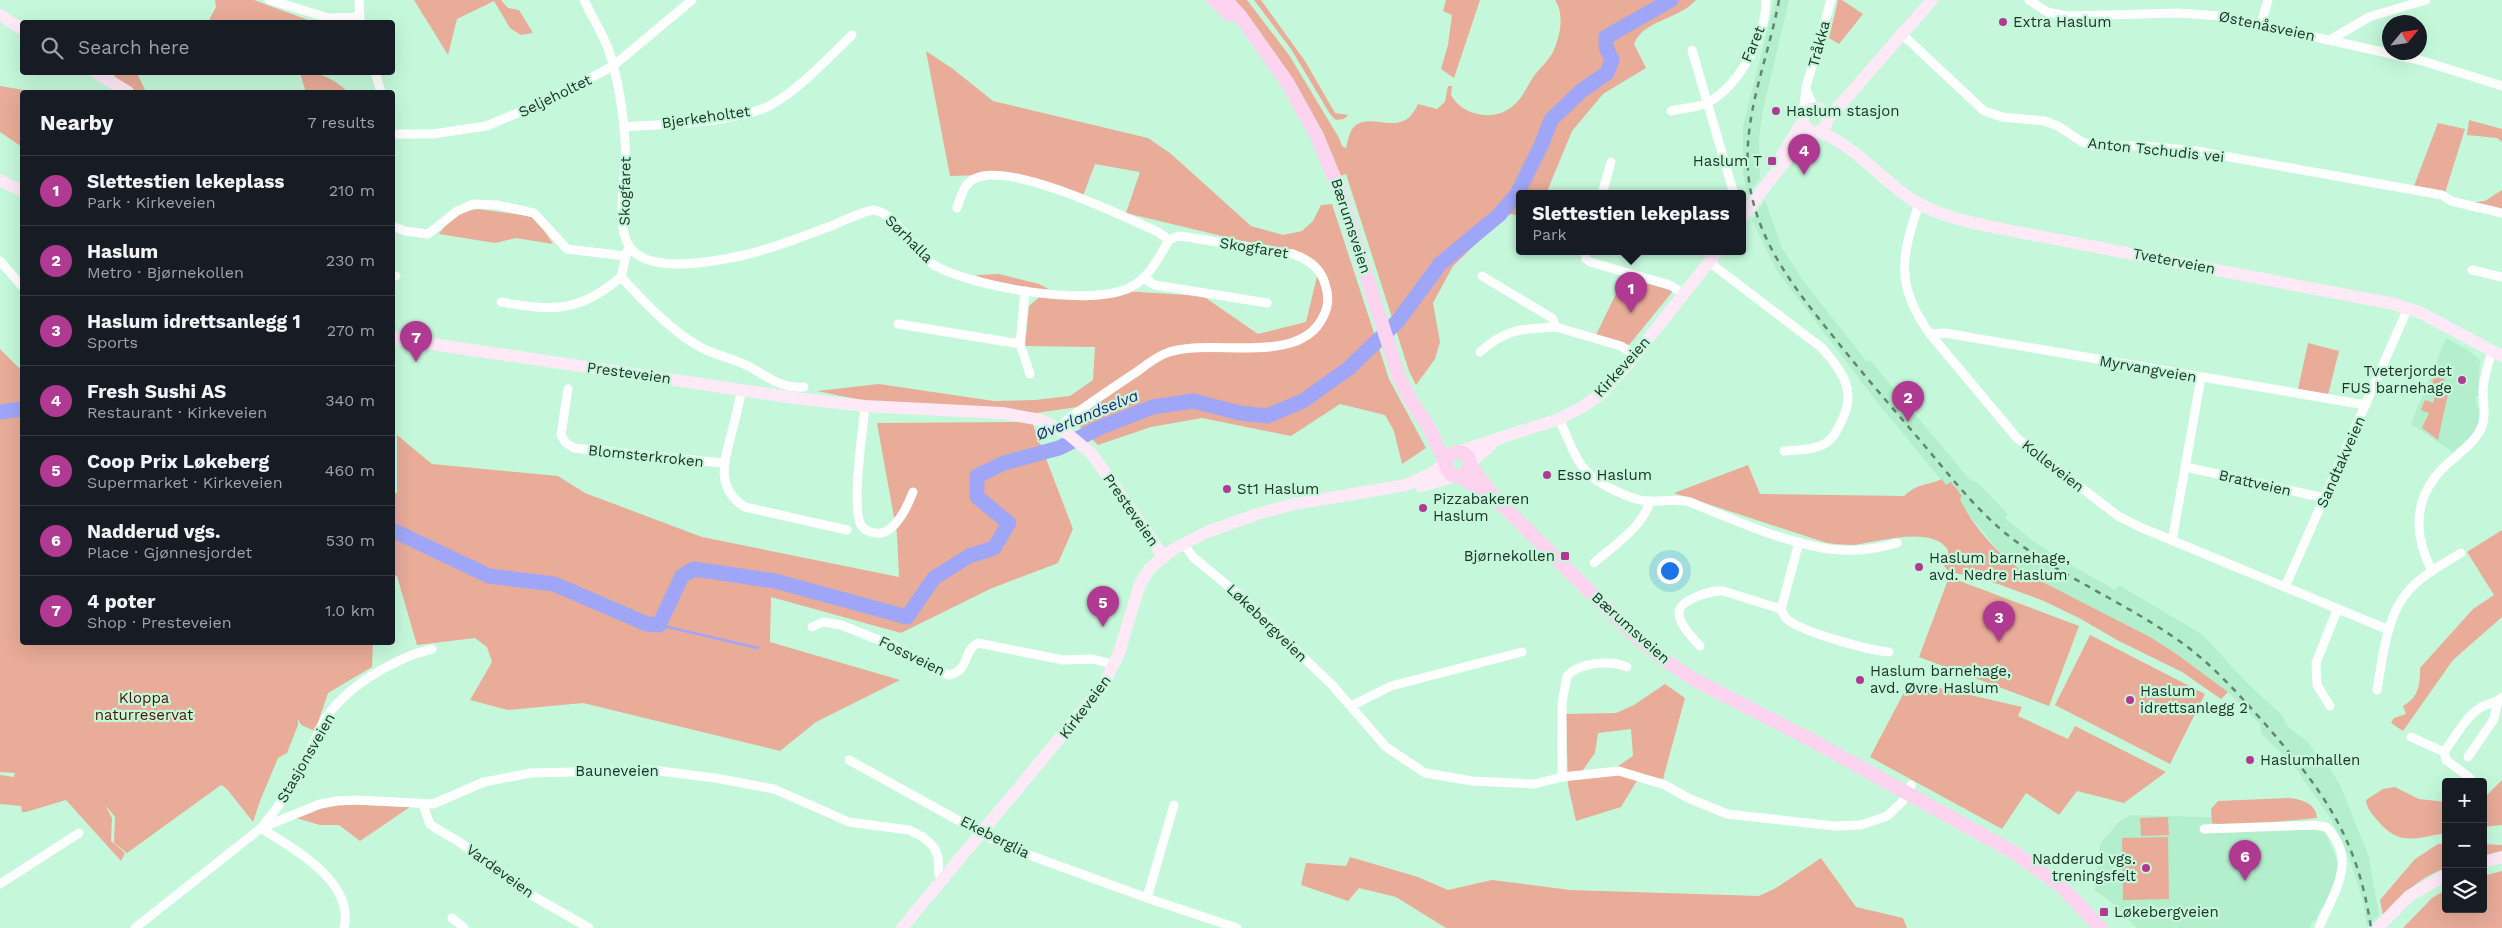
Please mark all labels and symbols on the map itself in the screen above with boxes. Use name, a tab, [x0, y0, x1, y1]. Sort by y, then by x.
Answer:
street label: Østenåsveien	[2217, 7, 2317, 45]
place label: Extra Haslum	[2013, 13, 2111, 31]
north arrow	[2382, 15, 2427, 60]
marker: Extra Haslum	[1997, 16, 2009, 28]
street label: Tråkka	[1804, 18, 1834, 69]
street label: Faret	[1737, 23, 1769, 65]
street label: Seljeholtet	[516, 70, 595, 121]
street label: Bjerkeholtet	[661, 102, 752, 132]
place label: Haslum stasjon	[1786, 102, 1899, 120]
marker: Haslum stasjon	[1770, 105, 1782, 117]
pin: 4	[1788, 134, 1820, 175]
street label: Anton Tschudis vei	[2087, 134, 2225, 166]
place label: Haslum T	[1693, 152, 1762, 170]
street label: Skogfaret	[615, 155, 635, 226]
marker: Haslum T	[1766, 155, 1778, 167]
street label: Bærumsveien	[1327, 176, 1375, 276]
street label: Sørhalla	[881, 211, 937, 267]
street label: Skogfaret	[1218, 234, 1290, 262]
street label: Tveterveien	[2131, 244, 2217, 278]
pin: 1	[1615, 272, 1647, 313]
pin: 7	[400, 321, 432, 362]
street label: Kirkeveien	[1590, 333, 1654, 401]
street label: Myrvangveien	[2098, 352, 2198, 386]
street label: Presteveien	[586, 358, 672, 388]
place label: Tveterjordet FUS barnehage	[2341, 362, 2453, 397]
marker: Tveterjordet FUS barnehage	[2456, 374, 2468, 386]
pin: 2	[1892, 381, 1924, 422]
water label: Øverlandselva	[1033, 386, 1141, 444]
street label: Sandtakveien	[2313, 413, 2369, 511]
street label: Kolleveien	[2018, 436, 2088, 496]
street label: Blomsterkroken	[587, 441, 705, 471]
place label: Esso Haslum	[1557, 466, 1652, 484]
street label: Brattveien	[2217, 466, 2293, 500]
marker: Esso Haslum	[1541, 469, 1553, 481]
street label: Presteveien	[1099, 470, 1163, 550]
place label: St1 Haslum	[1237, 480, 1319, 498]
marker: St1 Haslum	[1221, 483, 1233, 495]
place label: Pizzabakeren Haslum	[1433, 490, 1529, 525]
marker: Pizzabakeren Haslum	[1417, 502, 1429, 514]
place label: Bjørnekollen	[1464, 547, 1555, 565]
place label: Haslum barnehage, avd. Nedre Haslum	[1929, 549, 2070, 584]
marker: Bjørnekollen	[1559, 550, 1571, 562]
your location	[1657, 558, 1683, 584]
marker: Haslum barnehage, avd. Nedre Haslum	[1913, 561, 1925, 573]
street label: Løkebergveien	[1223, 580, 1311, 666]
pin: 5	[1087, 586, 1119, 627]
street label: Bærumsveien	[1588, 588, 1674, 668]
pin: 3	[1983, 601, 2015, 642]
street label: Fossveien	[876, 632, 948, 680]
place label: Haslum barnehage, avd. Øvre Haslum	[1870, 662, 2011, 697]
street label: Kirkeveien	[1055, 672, 1115, 742]
marker: Haslum barnehage, avd. Øvre Haslum	[1854, 674, 1866, 686]
place label: Haslum idrettsanlegg 2	[2140, 682, 2248, 717]
park label: Kloppa naturreservat	[95, 689, 194, 724]
marker: Haslum idrettsanlegg 2	[2124, 694, 2136, 706]
street label: Stasjonsveien	[273, 710, 339, 806]
place label: Haslumhallen	[2260, 751, 2360, 769]
marker: Haslumhallen	[2244, 754, 2256, 766]
street label: Bauneveien	[575, 762, 659, 780]
street label: Ekeberglia	[957, 812, 1033, 862]
street label: Vardeveien	[463, 840, 537, 902]
pin: 6	[2229, 840, 2261, 881]
place label: Nadderud vgs. treningsfelt	[2032, 850, 2137, 885]
marker: Nadderud vgs. treningsfelt	[2140, 862, 2152, 874]
place label: Løkebergveien	[2114, 903, 2219, 921]
marker: Løkebergveien	[2098, 906, 2110, 918]

